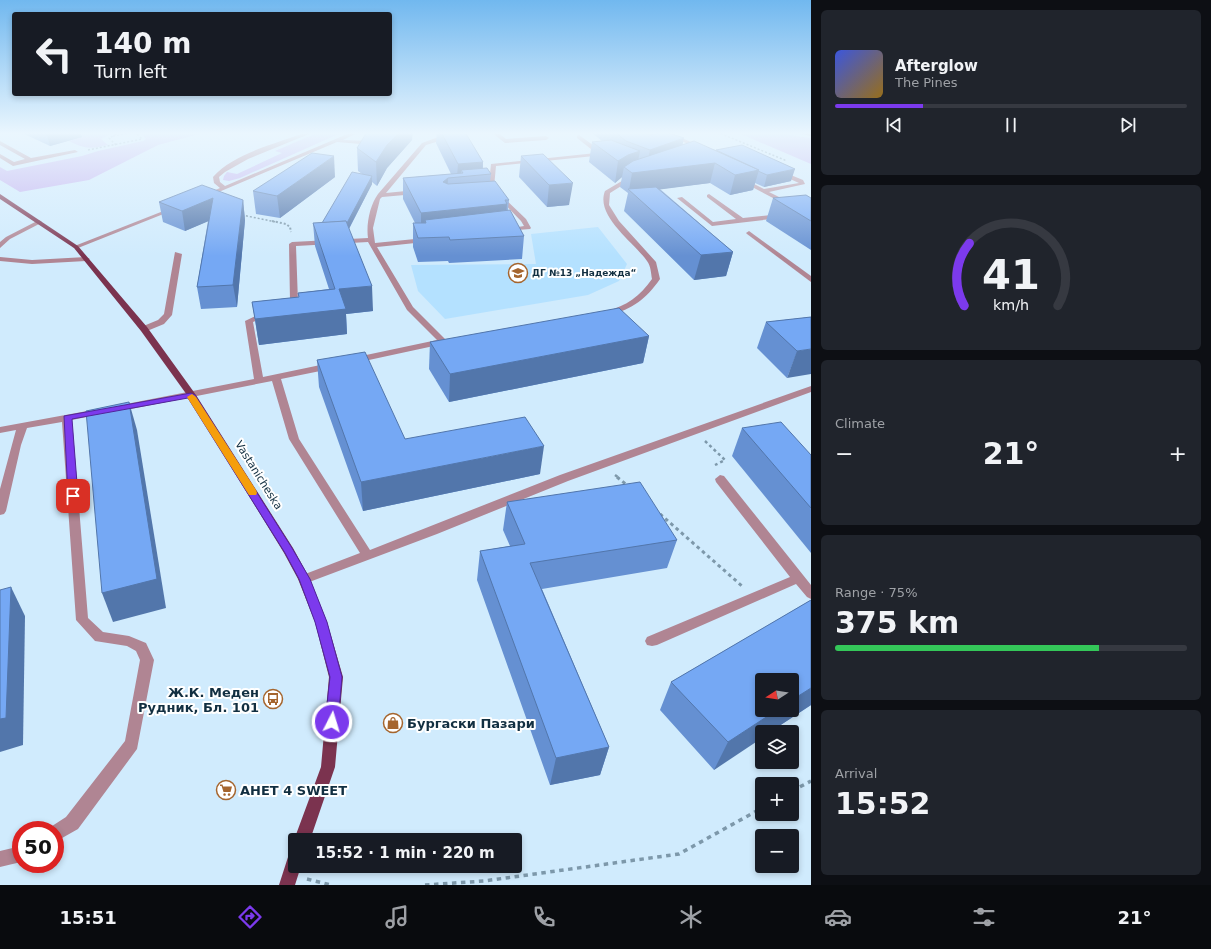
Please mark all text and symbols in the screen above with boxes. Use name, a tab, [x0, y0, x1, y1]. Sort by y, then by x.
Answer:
text: 140 m	[94, 27, 191, 60]
icon: left	[28, 28, 80, 80]
text: Afterglow	[895, 57, 978, 75]
text: Turn left	[94, 61, 167, 82]
text: The Pines	[895, 75, 958, 90]
icon: previous	[883, 114, 905, 136]
icon: pause	[1000, 114, 1022, 136]
icon: next	[1117, 114, 1139, 136]
text: 41	[982, 249, 1040, 298]
school or university icon: ДГ №13 „Надежда“	[507, 262, 529, 284]
place label: ДГ №13 „Надежда“	[532, 268, 637, 278]
text: km/h	[993, 296, 1029, 312]
text: Climate	[835, 416, 885, 431]
text: 21°	[983, 436, 1039, 471]
street label: Vastanicheska	[232, 438, 285, 512]
text: −	[835, 441, 853, 466]
text: +	[1169, 441, 1187, 466]
pin	[56, 479, 90, 513]
icon: arrive	[62, 485, 84, 507]
text: Range · 75%	[835, 585, 918, 600]
text: 375 km	[835, 605, 959, 640]
north arrow	[755, 673, 799, 717]
map controls	[755, 673, 799, 873]
place label: Ж.К. Меден Рудник, Бл. 101	[138, 685, 259, 715]
bus stop icon: Ж.К. Меден Рудник, Бл. 101	[262, 688, 284, 710]
position arrow	[311, 701, 353, 743]
shop icon: Бургаски Пазари	[382, 712, 404, 734]
place label: Бургаски Пазари	[407, 716, 535, 731]
button: layers	[755, 725, 799, 769]
text: Arrival	[835, 766, 877, 781]
button: +	[755, 777, 799, 821]
supermarket icon: АНЕТ 4 SWEET	[215, 779, 237, 801]
place label: АНЕТ 4 SWEET	[240, 783, 347, 798]
text: 15:52	[835, 786, 931, 821]
speed limit sign: 50	[12, 821, 64, 873]
button: −	[755, 829, 799, 873]
text: 15:52 · 1 min · 220 m	[315, 844, 495, 862]
icon: directions	[236, 903, 264, 931]
icon: music	[383, 903, 411, 931]
icon: phone	[530, 903, 558, 931]
icon: climate	[677, 903, 705, 931]
icon: car	[824, 903, 852, 931]
icon: filters	[970, 903, 998, 931]
text: 15:51	[59, 907, 117, 928]
text: 21°	[1117, 907, 1152, 928]

